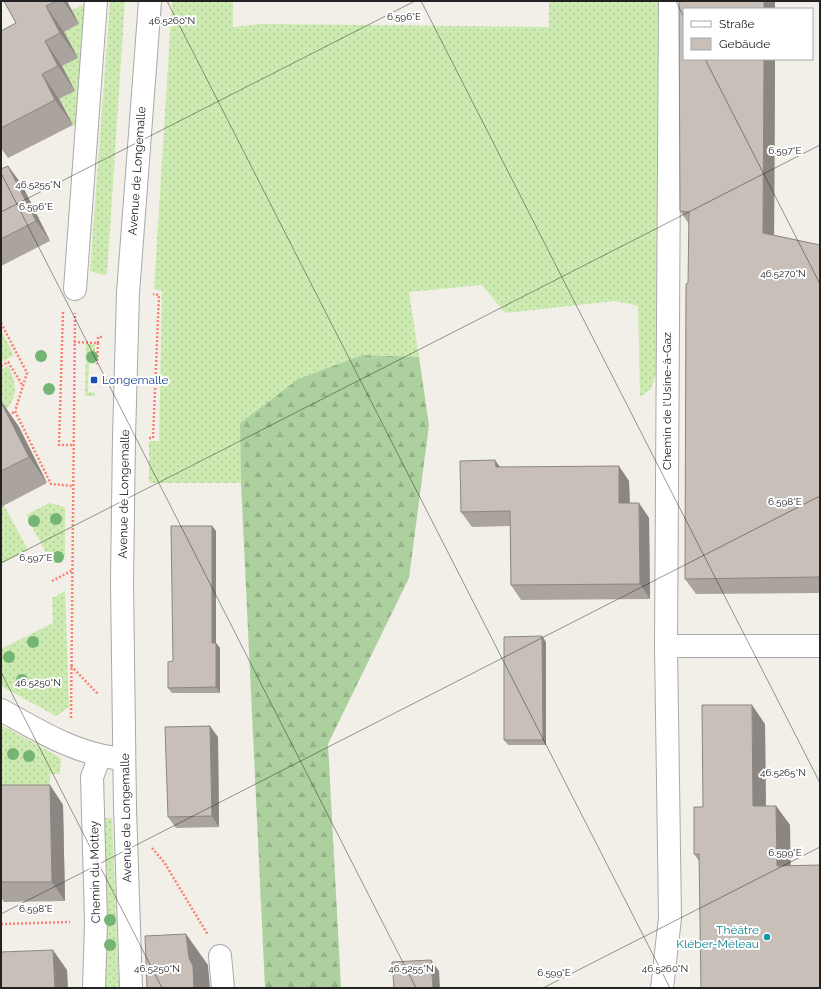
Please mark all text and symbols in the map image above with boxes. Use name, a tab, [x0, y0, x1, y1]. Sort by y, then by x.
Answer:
legend	[683, 8, 813, 60]
text: 6.596°E	[387, 11, 421, 22]
text: 46.5260°N	[149, 15, 195, 26]
text: Straße	[719, 17, 755, 31]
text: Gebäude	[719, 37, 770, 51]
street label: Avenue de Longemalle	[126, 106, 148, 236]
text: 6.597°E	[768, 145, 802, 156]
text: 46.5255°N	[15, 179, 61, 190]
text: 6.596°E	[19, 201, 53, 212]
text: 46.5270°N	[760, 268, 806, 279]
street label: Chemin de l'Usine-à-Gaz	[660, 332, 674, 470]
place label: Longemalle	[102, 373, 169, 387]
marker: Longemalle	[89, 375, 99, 385]
street label: Avenue de Longemalle	[116, 429, 132, 559]
text: 6.598°E	[768, 496, 802, 507]
text: 6.597°E	[19, 552, 53, 563]
text: 46.5250°N	[15, 677, 61, 688]
street label: Avenue de Longemalle	[118, 753, 134, 883]
text: 46.5265°N	[760, 767, 806, 778]
street label: Chemin du Mottey	[87, 820, 103, 923]
text: 6.599°E	[768, 847, 802, 858]
text: 6.598°E	[19, 903, 53, 914]
place label: Théâtre Kléber-Méleau	[676, 923, 759, 951]
marker: Théâtre Kléber-Méleau	[762, 932, 772, 942]
text: 46.5250°N	[134, 963, 180, 974]
text: 46.5255°N	[388, 963, 434, 974]
text: 46.5260°N	[642, 963, 688, 974]
text: 6.599°E	[537, 967, 571, 978]

